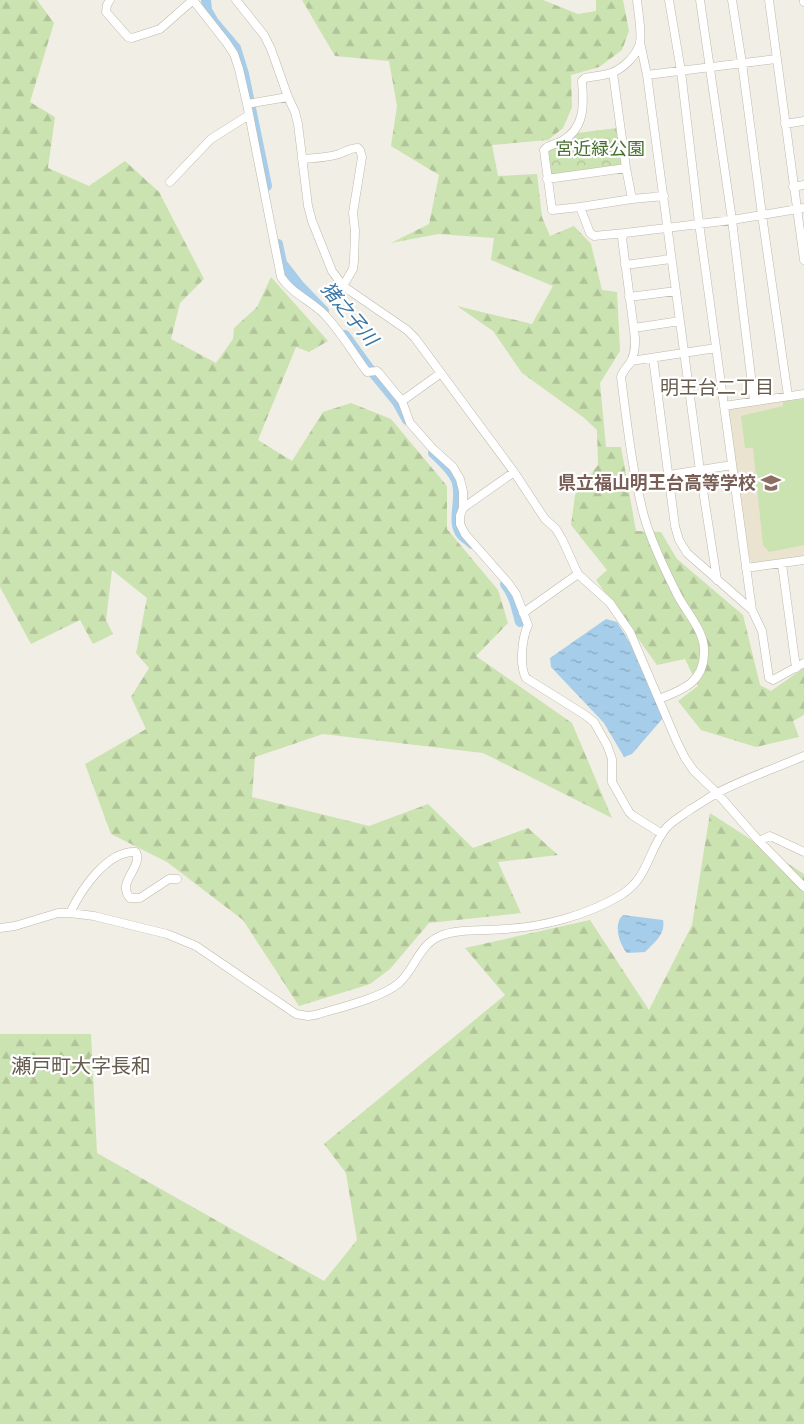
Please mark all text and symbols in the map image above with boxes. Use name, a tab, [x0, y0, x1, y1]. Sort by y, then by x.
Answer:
park label: 宮近緑公園	[555, 138, 645, 160]
water label: 猪之子川	[316, 278, 383, 352]
district label: 明王台二丁目	[660, 377, 774, 399]
place label: 県立福山明王台高等学校	[558, 472, 756, 494]
school or university icon: 県立福山明王台高等学校	[760, 472, 782, 494]
district label: 瀬戸町大字長和	[11, 1055, 151, 1078]

